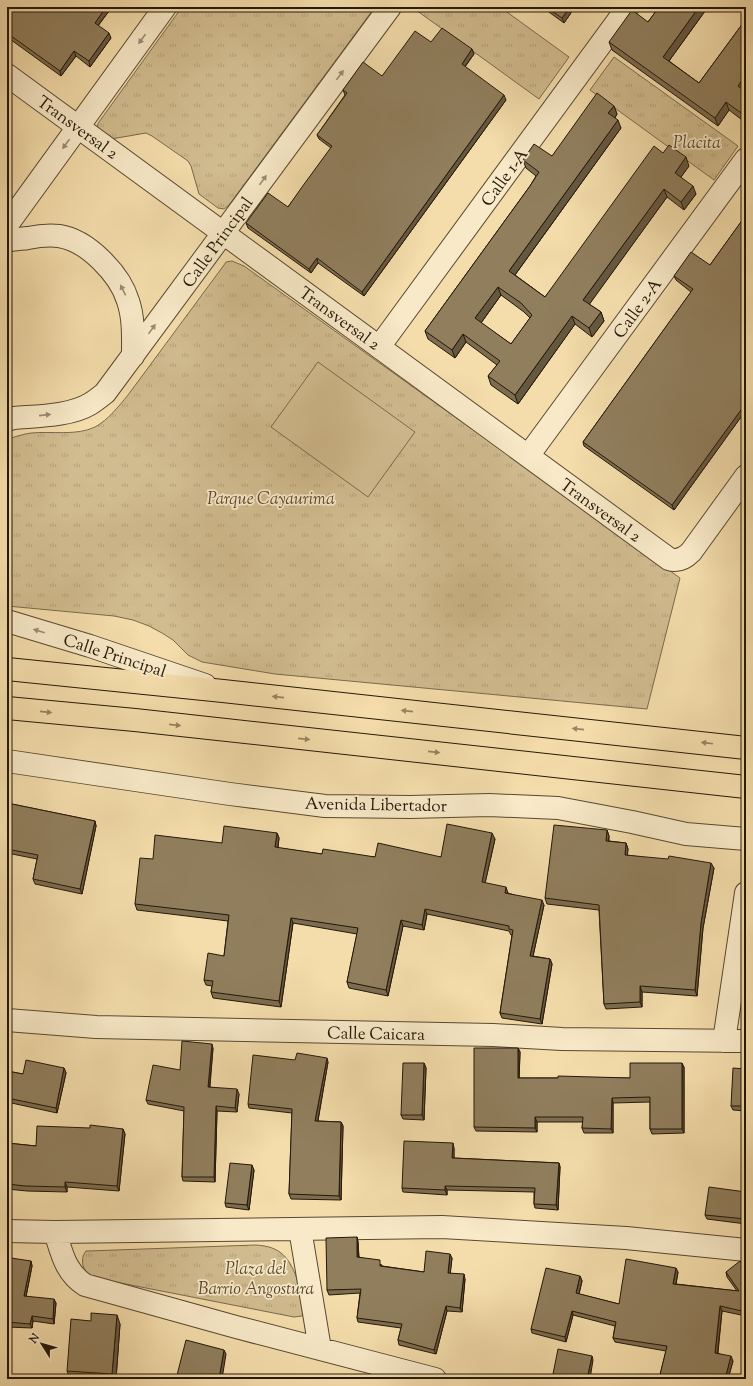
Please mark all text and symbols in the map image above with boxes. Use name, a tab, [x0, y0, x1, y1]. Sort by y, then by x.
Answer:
one-way arrow	[138, 33, 146, 44]
one-way arrow	[336, 70, 344, 81]
street label: Transversal 2	[31, 91, 122, 166]
park label: Placita	[673, 132, 721, 156]
one-way arrow	[61, 138, 70, 149]
street label: Calle 1-A	[476, 144, 535, 212]
one-way arrow	[258, 174, 267, 185]
street label: Calle Principal	[177, 193, 260, 294]
street label: Calle 2-A	[609, 274, 669, 344]
street label: Transversal 2	[293, 282, 384, 357]
one-way arrow	[120, 285, 126, 296]
one-way arrow	[148, 324, 156, 335]
one-way arrow	[39, 411, 51, 418]
street label: Transversal 2	[554, 474, 645, 549]
park label: Parque Cayaurima	[207, 488, 335, 512]
one-way arrow	[33, 628, 45, 634]
street label: Calle Principal	[60, 629, 169, 685]
one-way arrow	[272, 693, 284, 700]
one-way arrow	[401, 707, 413, 714]
one-way arrow	[40, 708, 52, 715]
one-way arrow	[169, 721, 181, 728]
one-way arrow	[572, 726, 584, 732]
one-way arrow	[298, 735, 310, 742]
one-way arrow	[701, 740, 713, 746]
one-way arrow	[428, 749, 440, 756]
street label: Avenida Libertador	[305, 793, 448, 819]
street label: Calle Caicara	[327, 1022, 425, 1048]
park label: Plaza del Barrio Angostura	[198, 1258, 314, 1302]
north arrow	[22, 1324, 62, 1364]
text: N	[25, 1330, 44, 1348]

